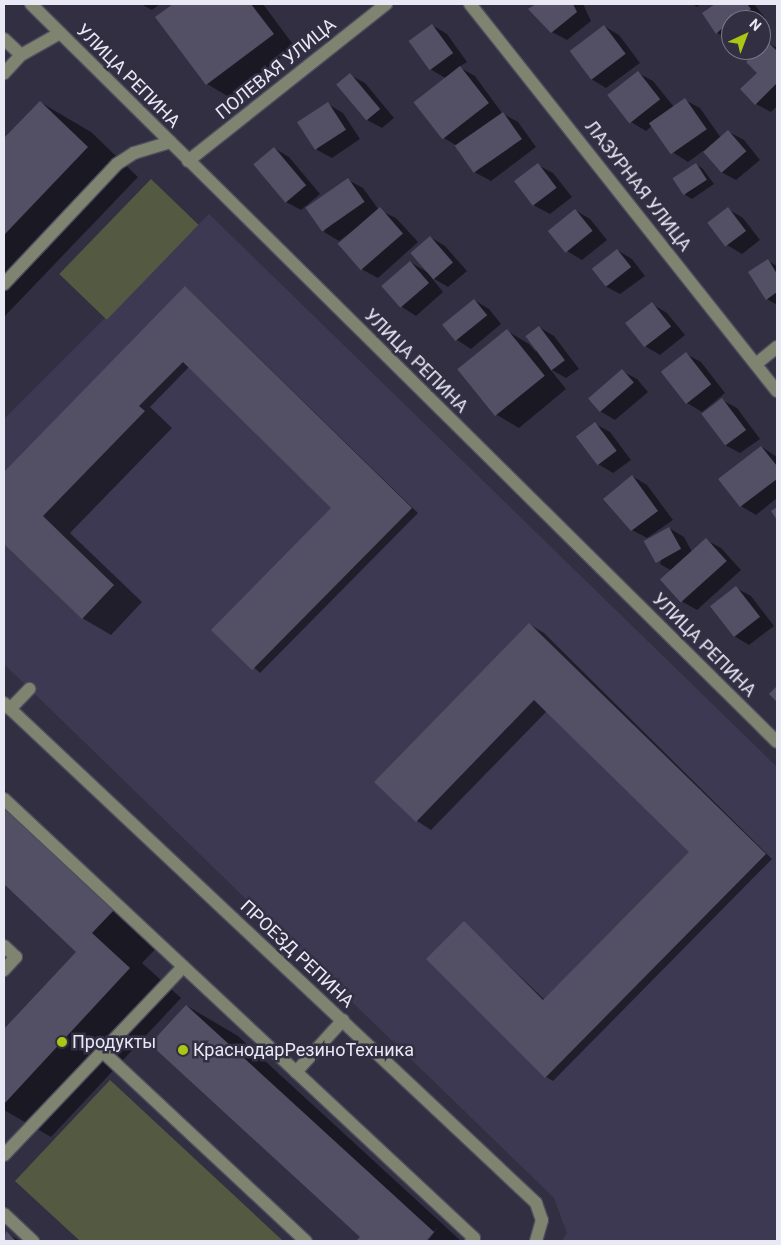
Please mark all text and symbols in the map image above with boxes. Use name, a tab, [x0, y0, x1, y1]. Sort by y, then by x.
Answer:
north arrow	[721, 10, 771, 60]
street label: ПОЛЕВАЯ УЛИЦА	[212, 14, 340, 124]
text: N	[746, 16, 765, 34]
street label: УЛИЦА РЕПИНА	[72, 20, 184, 132]
street label: ЛАЗУРНАЯ УЛИЦА	[580, 116, 696, 256]
street label: УЛИЦА РЕПИНА	[360, 305, 472, 417]
street label: УЛИЦА РЕПИНА	[648, 589, 760, 701]
street label: ПРОЕЗД РЕПИНА	[236, 896, 358, 1012]
place label: Продукты	[72, 1031, 156, 1053]
marker: Продукты	[56, 1036, 68, 1048]
place label: КраснодарРезиноТехника	[193, 1039, 414, 1061]
marker: КраснодарРезиноТехника	[177, 1044, 189, 1056]

